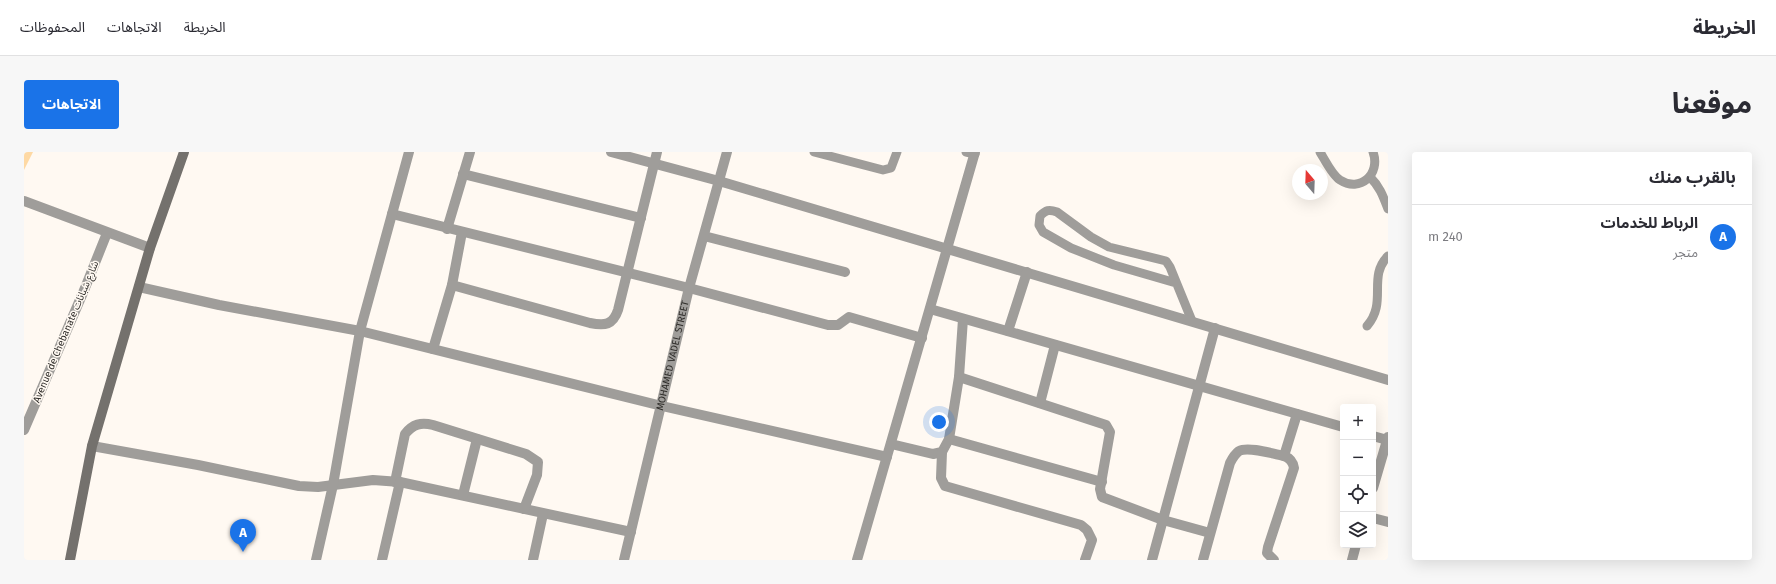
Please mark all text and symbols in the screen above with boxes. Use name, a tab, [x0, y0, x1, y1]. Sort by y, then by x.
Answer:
text: الخريطة	[1693, 16, 1756, 39]
text: المحفوظات	[20, 19, 85, 36]
text: الاتجاهات	[107, 19, 162, 36]
text: الخريطة	[184, 19, 226, 36]
button: الاتجاهات	[24, 80, 119, 129]
text: موقعنا	[1672, 87, 1752, 120]
north arrow	[1292, 164, 1328, 200]
text: بالقرب منك	[1649, 167, 1736, 188]
text: الرباط للخدمات	[1601, 214, 1698, 232]
text: 240 m	[1428, 229, 1463, 244]
text: A	[1719, 229, 1727, 244]
text: متجر	[1673, 245, 1698, 260]
street label: Avenue de Chebanate شارع شبانات	[31, 259, 102, 405]
street label: MOHAMED VADEL STREET	[654, 299, 692, 412]
map controls	[1340, 404, 1376, 548]
button: +	[1340, 404, 1376, 440]
your location	[929, 412, 949, 432]
button: −	[1340, 440, 1376, 476]
button: locate	[1340, 476, 1376, 512]
button: layers	[1340, 512, 1376, 548]
pin: A	[230, 519, 256, 552]

